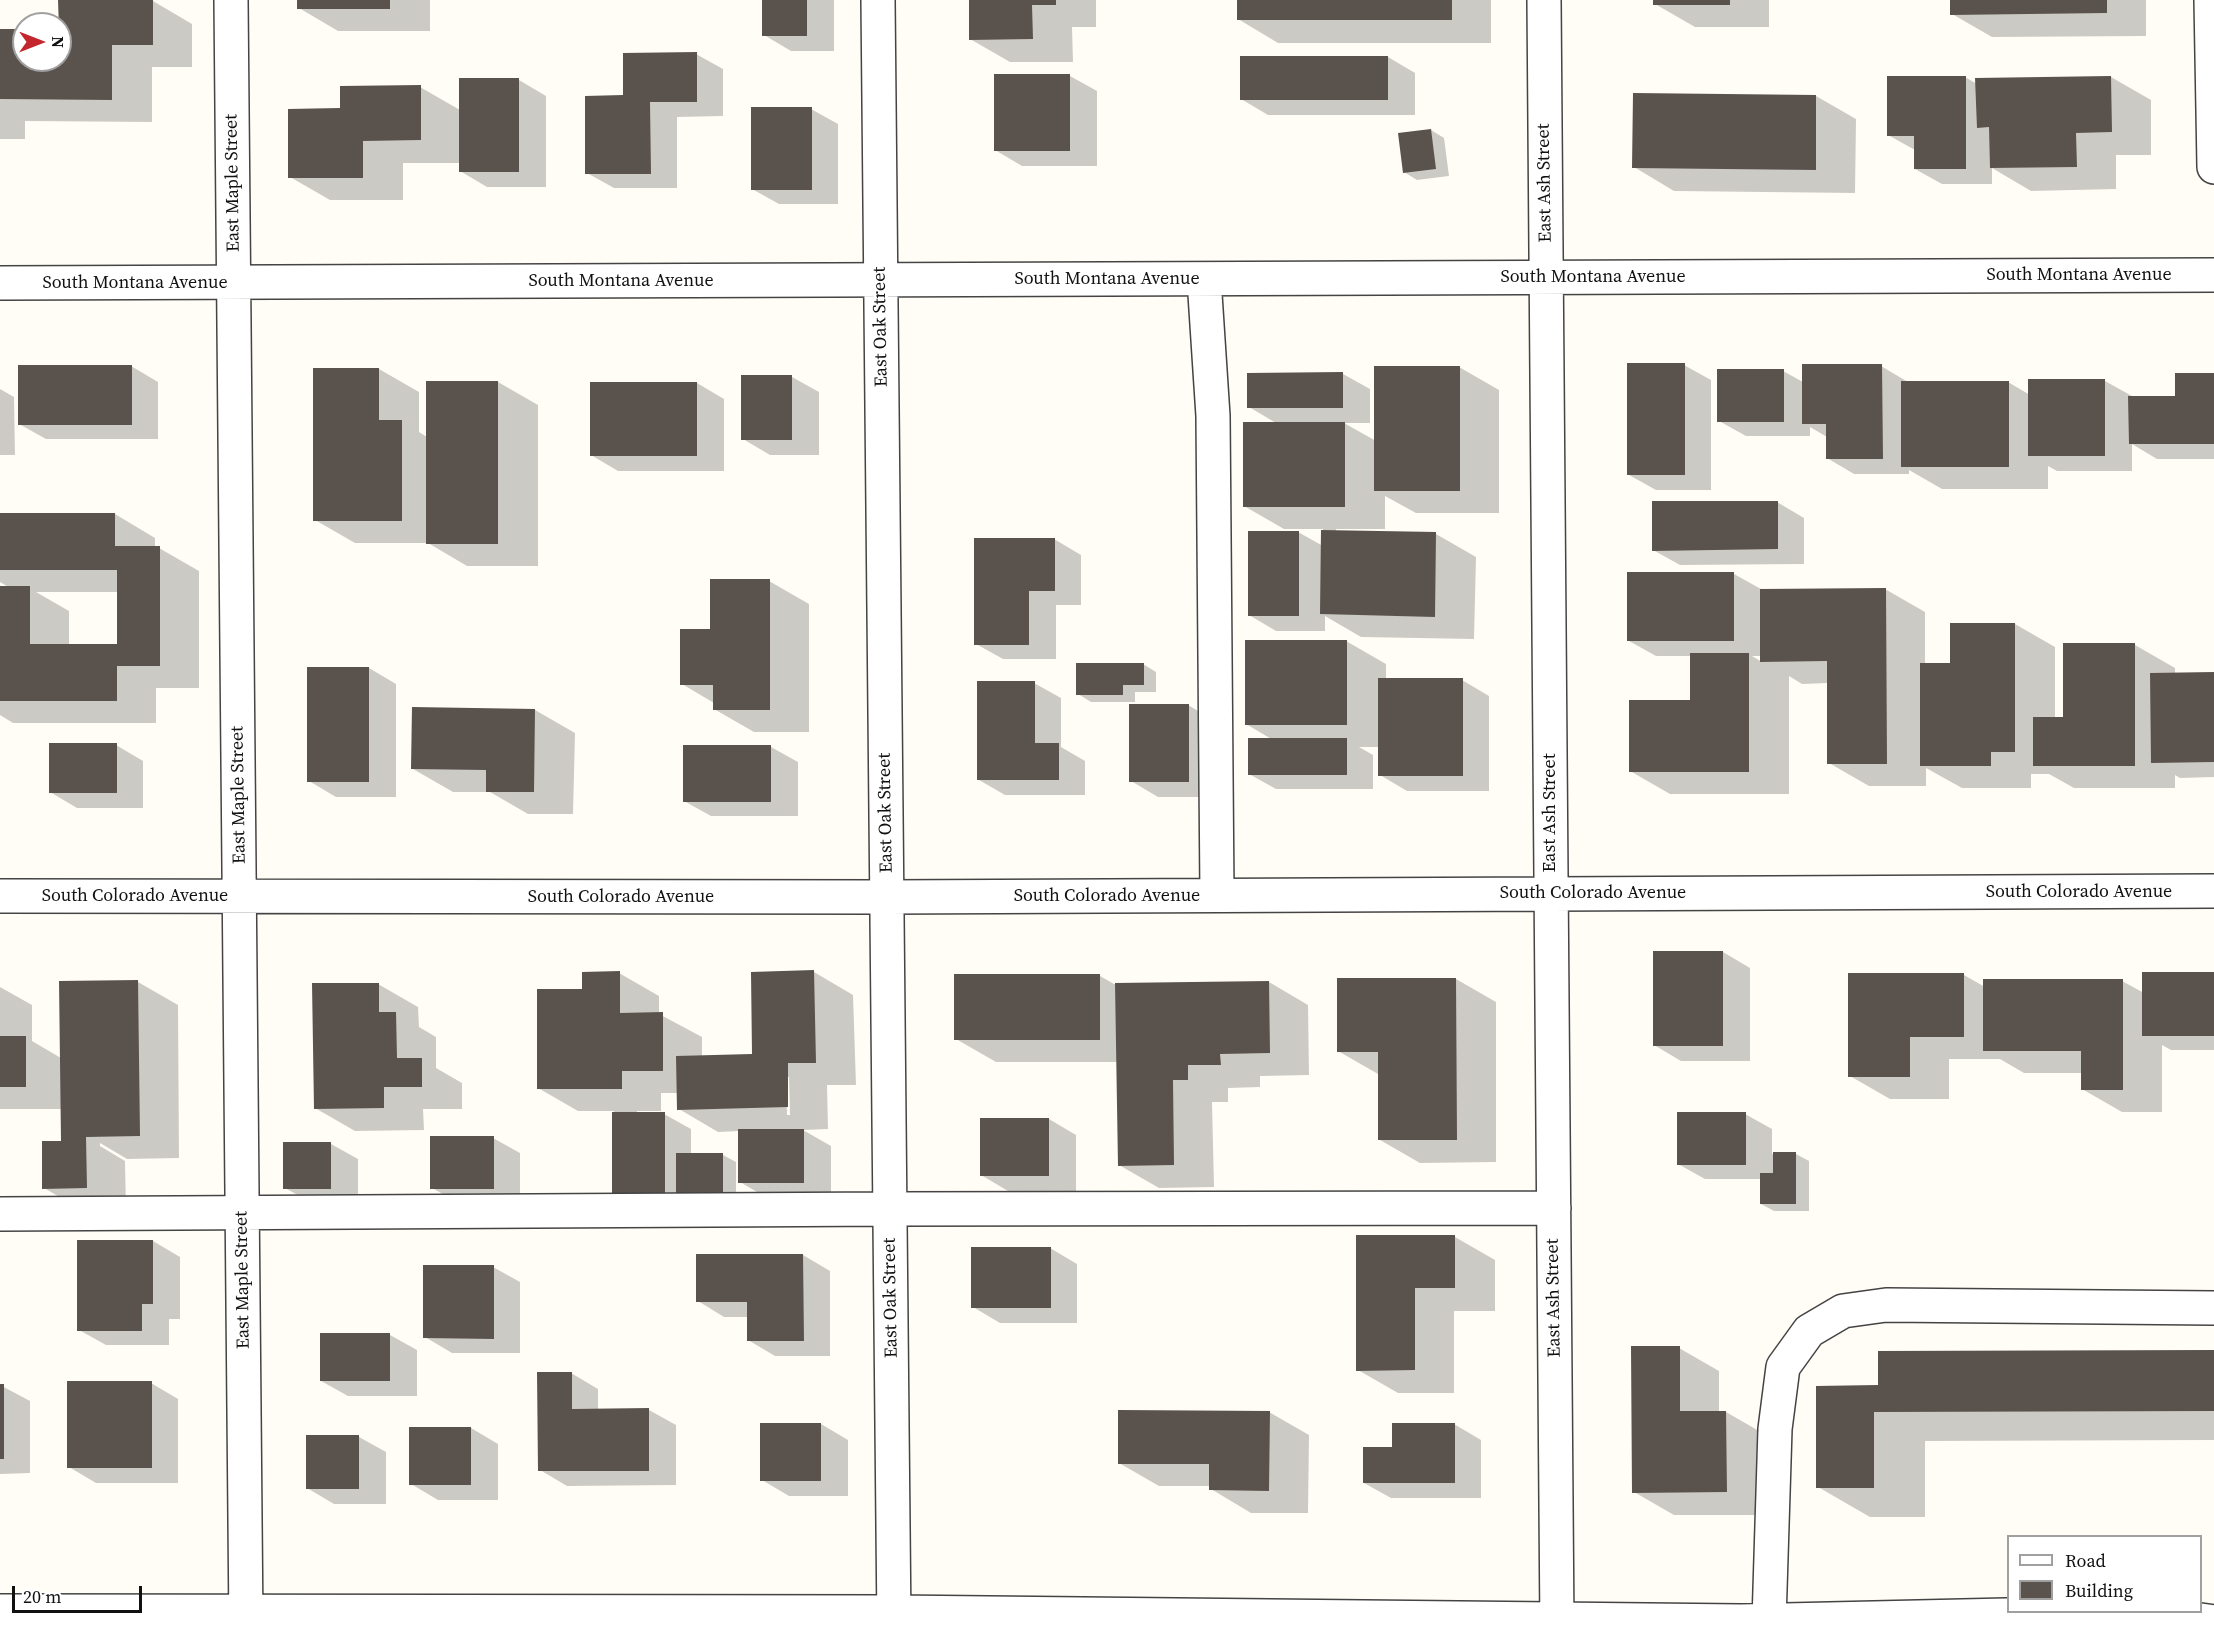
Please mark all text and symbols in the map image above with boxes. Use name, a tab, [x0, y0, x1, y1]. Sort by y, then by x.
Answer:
north arrow	[12, 12, 72, 72]
text: N	[47, 36, 69, 48]
street label: East Maple Street	[221, 114, 245, 252]
street label: East Ash Street	[1533, 123, 1557, 243]
street label: South Montana Avenue	[1986, 264, 2172, 286]
street label: South Montana Avenue	[1500, 266, 1686, 288]
street label: East Oak Street	[869, 267, 893, 387]
street label: South Montana Avenue	[1014, 268, 1200, 290]
street label: South Montana Avenue	[528, 270, 714, 292]
street label: South Montana Avenue	[42, 272, 228, 294]
street label: East Maple Street	[227, 726, 251, 864]
street label: East Oak Street	[874, 753, 898, 873]
street label: East Ash Street	[1539, 754, 1561, 872]
street label: South Colorado Avenue	[1986, 881, 2172, 903]
street label: South Colorado Avenue	[1500, 882, 1686, 904]
street label: South Colorado Avenue	[42, 885, 228, 907]
street label: South Colorado Avenue	[1014, 885, 1200, 907]
street label: South Colorado Avenue	[528, 886, 714, 908]
street label: East Maple Street	[231, 1211, 255, 1349]
street label: East Oak Street	[879, 1238, 903, 1358]
street label: East Ash Street	[1542, 1238, 1566, 1358]
legend	[2007, 1535, 2202, 1613]
text: Road	[2065, 1548, 2106, 1573]
scale bar	[15, 1574, 146, 1612]
text: Building	[2065, 1578, 2133, 1603]
text: 20 m	[23, 1584, 61, 1609]

